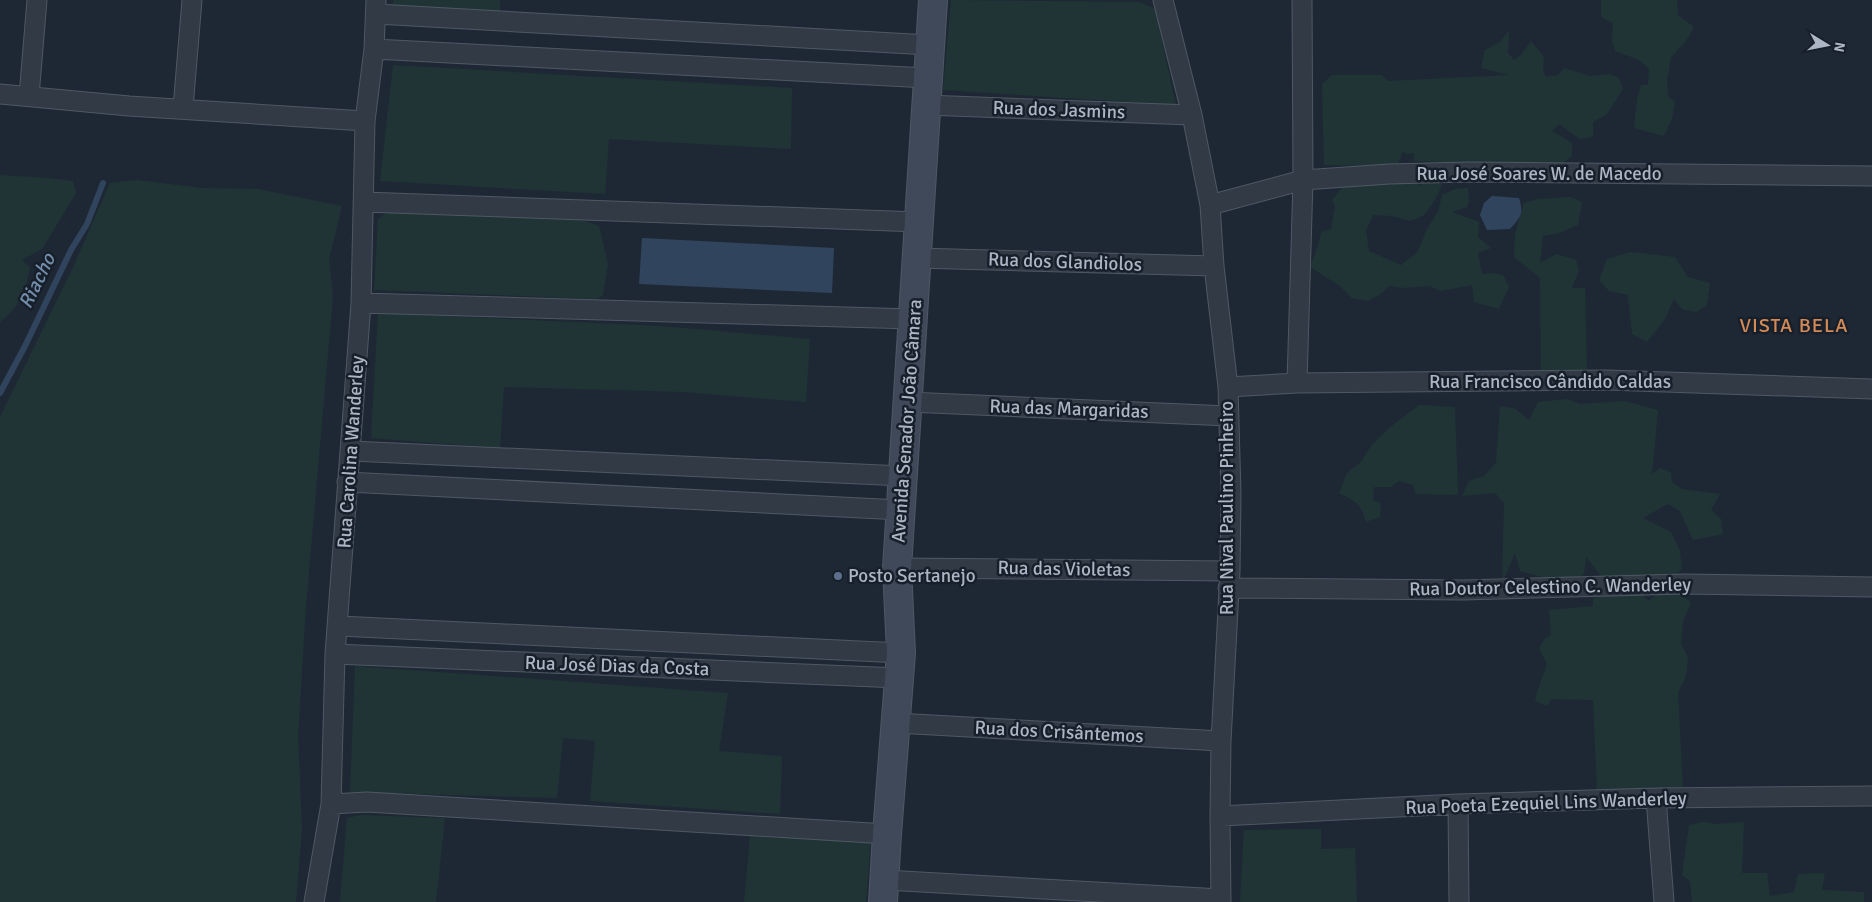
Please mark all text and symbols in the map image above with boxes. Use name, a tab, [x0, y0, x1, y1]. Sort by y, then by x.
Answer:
north arrow	[1802, 20, 1852, 70]
text: N	[1830, 41, 1849, 53]
street label: Rua dos Jasmins	[992, 96, 1126, 124]
street label: Rua José Soares W. de Macedo	[1416, 162, 1662, 186]
street label: Rua dos Glandiolos	[988, 247, 1142, 277]
water label: Riacho	[13, 248, 62, 313]
street label: Avenida Senador João Câmara	[887, 298, 927, 544]
district label: VISTA BELA	[1739, 313, 1849, 338]
street label: Rua Carolina Wanderley	[332, 355, 370, 549]
street label: Rua Francisco Cândido Caldas	[1429, 370, 1671, 394]
street label: Rua das Margaridas	[989, 394, 1149, 424]
street label: Rua Nival Paulino Pinheiro	[1215, 401, 1239, 615]
street label: Rua das Violetas	[997, 556, 1131, 582]
place label: Posto Sertanejo	[848, 564, 976, 588]
marker: Posto Sertanejo	[832, 570, 844, 582]
street label: Rua Doutor Celestino C. Wanderley	[1409, 573, 1691, 601]
street label: Rua José Dias da Costa	[524, 651, 710, 681]
street label: Rua dos Crisântemos	[974, 716, 1144, 748]
street label: Rua Poeta Ezequiel Lins Wanderley	[1405, 786, 1687, 820]

